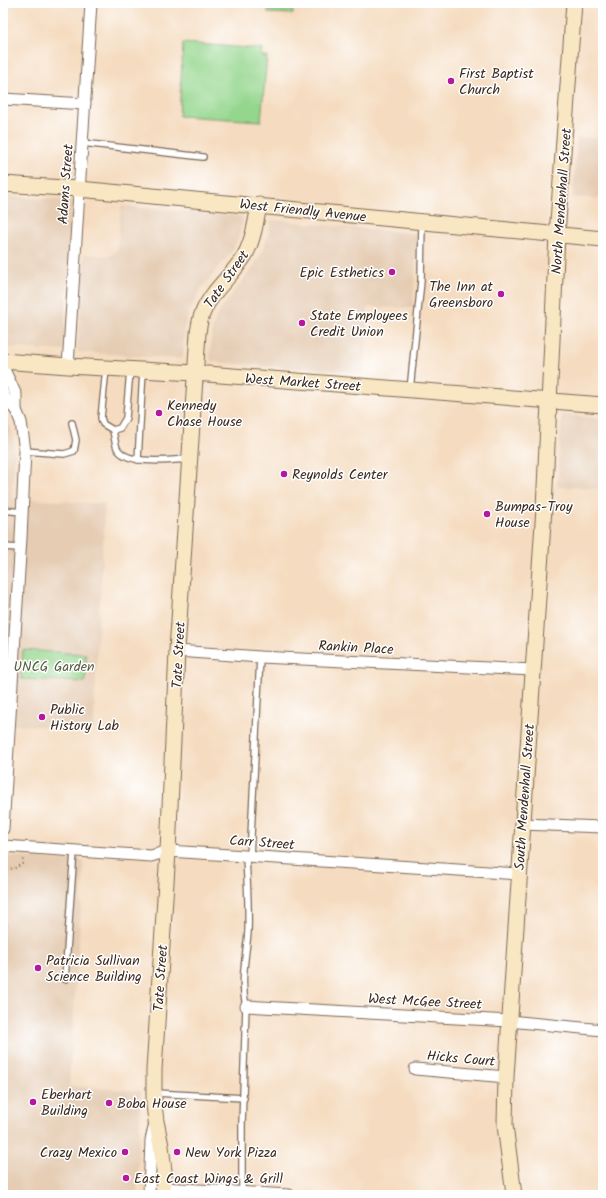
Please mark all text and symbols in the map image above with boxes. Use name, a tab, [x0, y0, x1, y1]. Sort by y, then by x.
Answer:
place label: First Baptist Church	[459, 63, 534, 101]
marker: First Baptist Church	[446, 76, 456, 86]
street label: North Mendenhall Street	[546, 127, 578, 275]
street label: Adams Street	[52, 143, 80, 225]
street label: West Friendly Avenue	[239, 193, 368, 229]
street label: Tate Street	[199, 245, 255, 313]
place label: Epic Esthetics	[300, 262, 384, 284]
marker: Epic Esthetics	[387, 267, 397, 277]
place label: The Inn at Greensboro	[429, 276, 494, 314]
marker: The Inn at Greensboro	[496, 289, 506, 299]
place label: State Employees Credit Union	[310, 305, 408, 343]
marker: State Employees Credit Union	[297, 318, 307, 328]
street label: West Market Street	[244, 368, 362, 398]
place label: Kennedy Chase House	[167, 395, 243, 433]
marker: Kennedy Chase House	[154, 408, 164, 418]
place label: Reynolds Center	[292, 464, 389, 486]
marker: Reynolds Center	[279, 469, 289, 479]
place label: Bumpas-Troy House	[495, 496, 573, 534]
marker: Bumpas-Troy House	[482, 509, 492, 519]
street label: Tate Street	[166, 621, 192, 689]
street label: Rankin Place	[318, 635, 395, 661]
park label: UNCG Garden	[14, 656, 94, 678]
place label: Public History Lab	[50, 699, 119, 737]
marker: Public History Lab	[37, 712, 47, 722]
street label: South Mendenhall Street	[509, 723, 541, 871]
street label: Carr Street	[229, 830, 296, 856]
street label: Tate Street	[148, 943, 174, 1012]
place label: Patricia Sullivan Science Building	[46, 950, 142, 988]
marker: Patricia Sullivan Science Building	[33, 963, 43, 973]
street label: West McGee Street	[368, 988, 483, 1016]
street label: Hicks Court	[426, 1045, 497, 1073]
place label: Eberhart Building	[41, 1084, 92, 1122]
place label: Boba House	[117, 1093, 187, 1115]
marker: Eberhart Building	[28, 1097, 38, 1107]
marker: Boba House	[104, 1098, 114, 1108]
place label: Crazy Mexico	[40, 1142, 117, 1164]
place label: New York Pizza	[185, 1142, 277, 1164]
marker: Crazy Mexico	[120, 1147, 130, 1157]
marker: New York Pizza	[172, 1147, 182, 1157]
place label: East Coast Wings & Grill	[134, 1168, 283, 1190]
marker: East Coast Wings & Grill	[121, 1173, 131, 1183]

